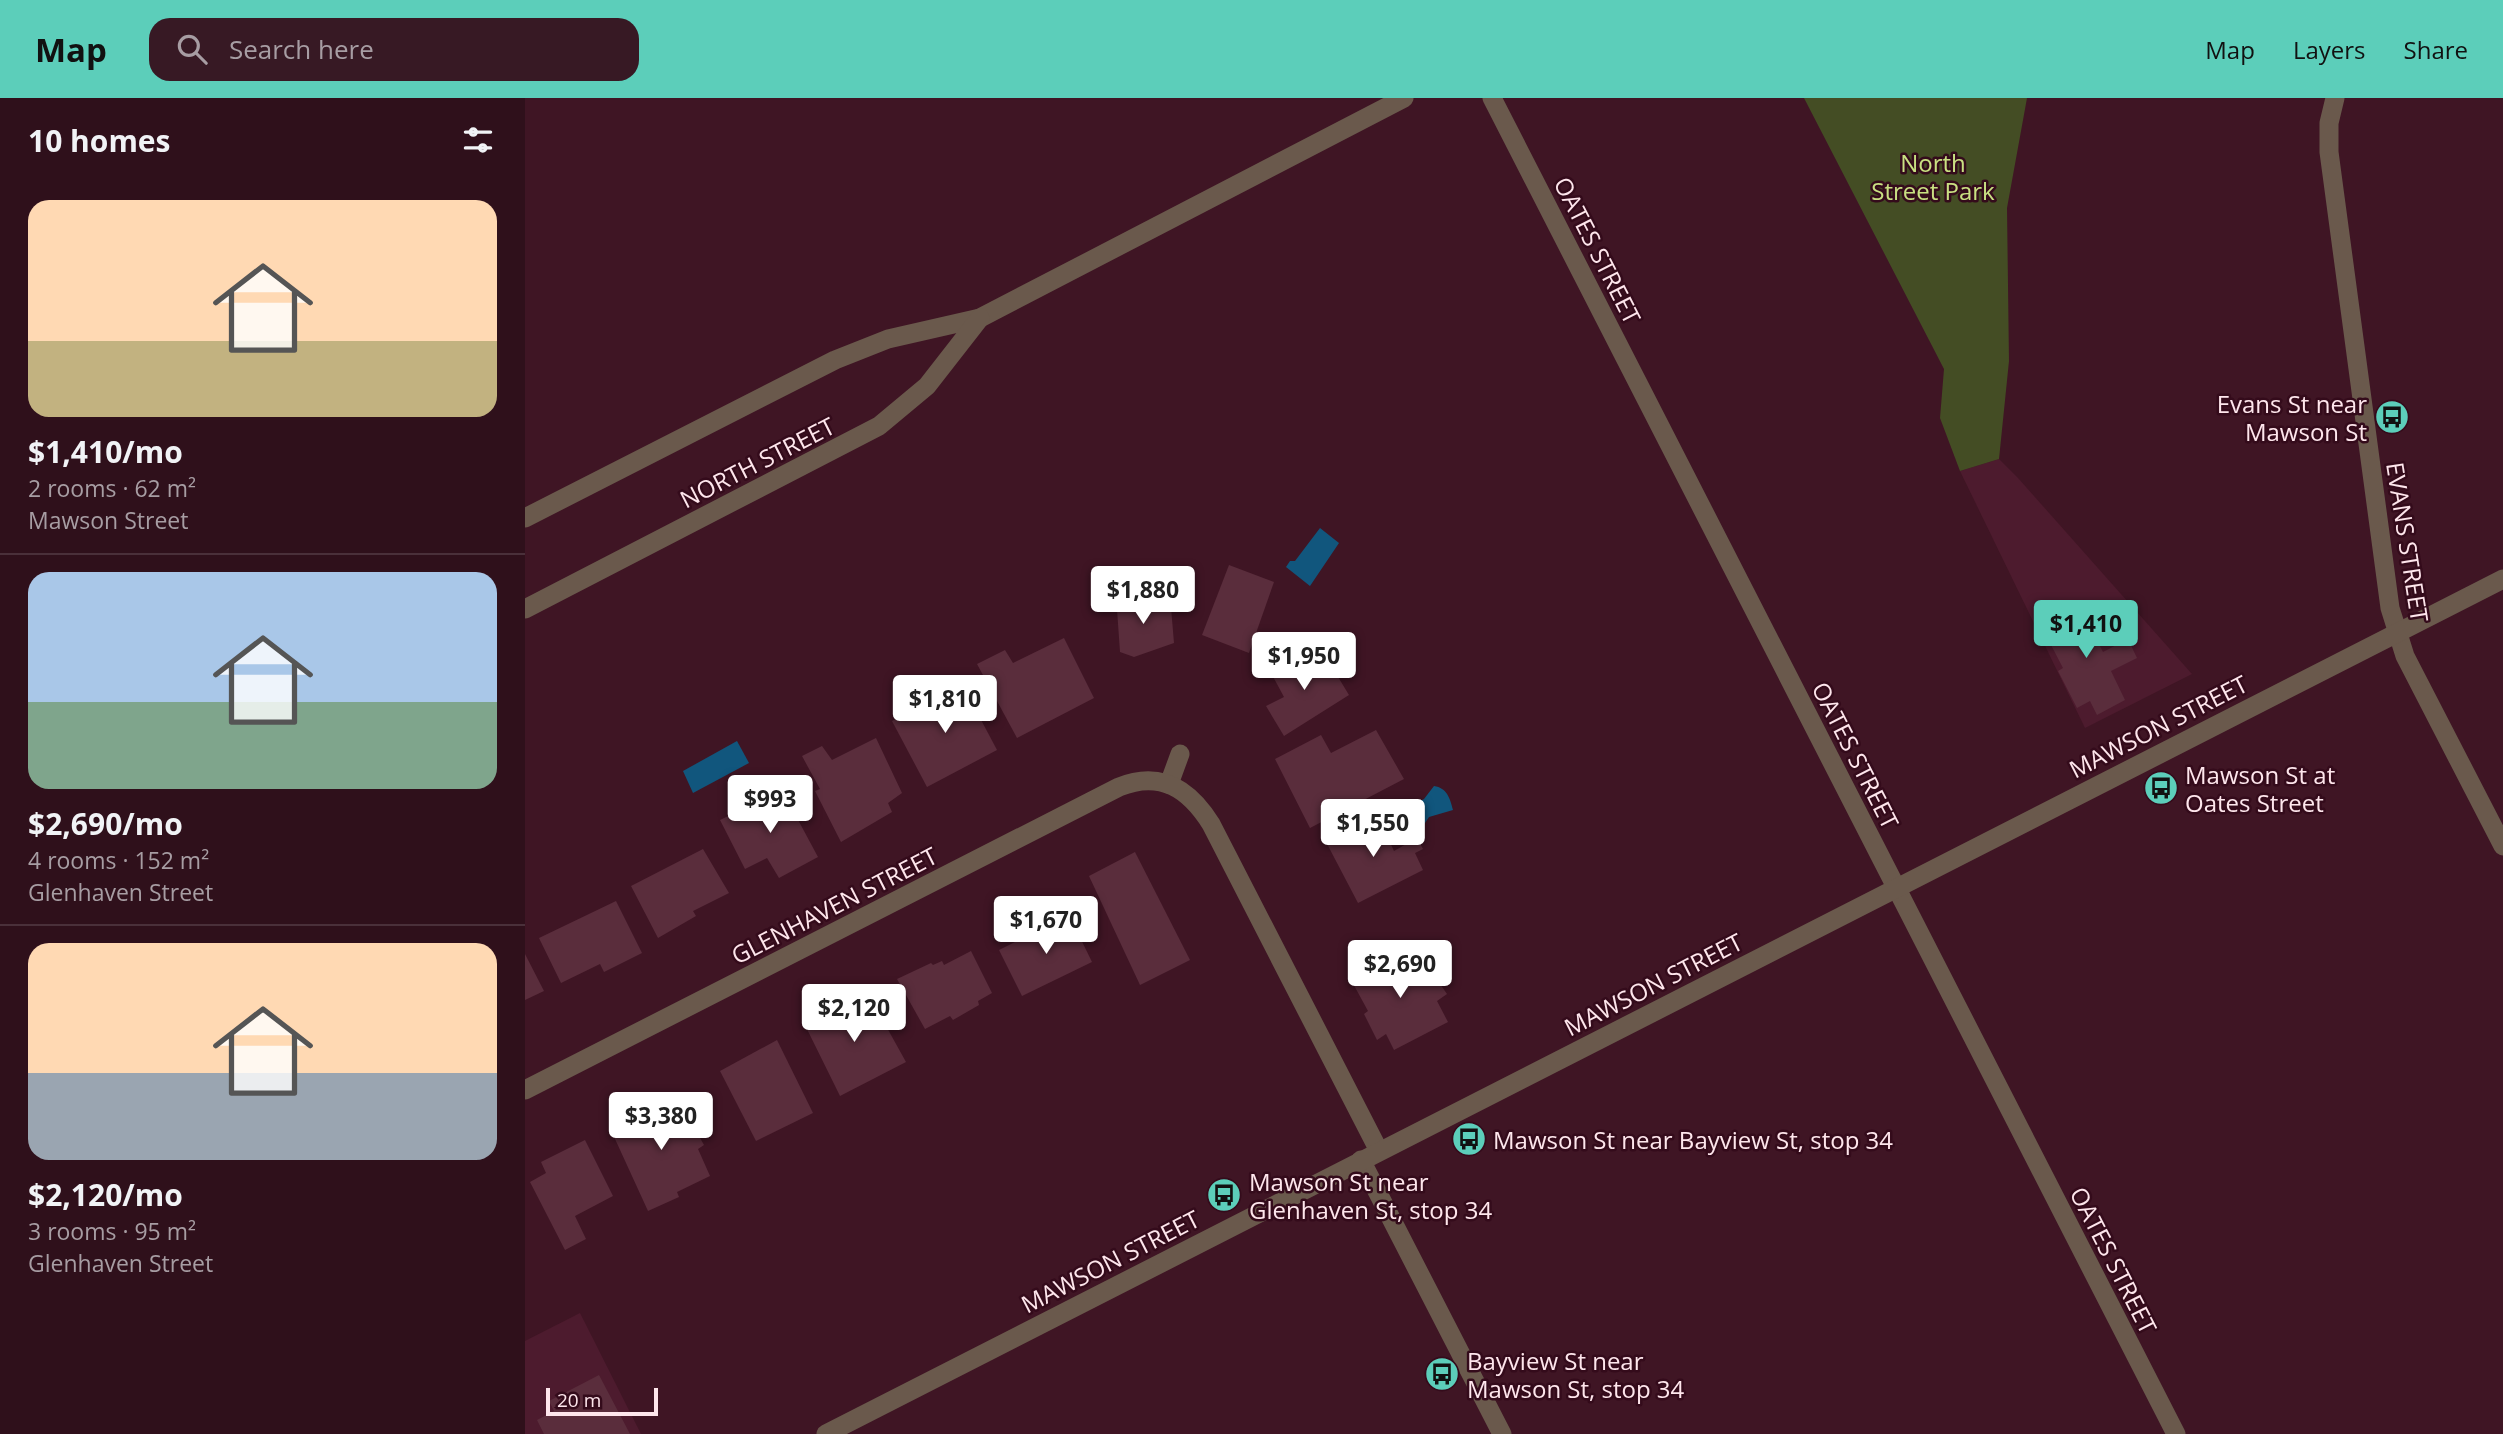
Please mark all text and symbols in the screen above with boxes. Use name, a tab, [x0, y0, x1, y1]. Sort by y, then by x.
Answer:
search box	[149, 18, 639, 81]
text: Map	[35, 27, 107, 72]
icon: search	[173, 30, 211, 68]
text: Search here	[229, 31, 374, 67]
text: Map	[2205, 33, 2255, 66]
text: Layers	[2293, 33, 2366, 66]
text: Share	[2404, 33, 2468, 66]
text: 10 homes	[28, 120, 171, 161]
icon: filters	[459, 121, 497, 159]
park label: North Street Park	[1871, 146, 1995, 207]
street label: OATES STREET	[1547, 171, 1649, 329]
icon: home	[200, 245, 326, 371]
place label: Evans St near Mawson St	[2217, 387, 2367, 448]
bus stop icon: Evans St near Mawson St	[2373, 398, 2411, 436]
street label: NORTH STREET	[674, 409, 840, 515]
text: $1,410/mo	[28, 431, 183, 472]
street label: EVANS STREET	[2379, 460, 2437, 624]
text: 2 rooms · 62 m²	[28, 472, 196, 504]
text: Mawson Street	[28, 504, 188, 536]
pin: $1,880	[1086, 566, 1200, 626]
text: $1,880	[1107, 573, 1179, 605]
pin: $1,410	[2029, 601, 2143, 660]
text: $1,410	[2050, 607, 2122, 639]
icon: home	[200, 617, 326, 743]
pin: $1,950	[1247, 632, 1361, 692]
text: $1,950	[1268, 639, 1340, 671]
street label: MAWSON STREET	[2063, 667, 2253, 785]
pin: $1,810	[888, 676, 1002, 735]
street label: OATES STREET	[1805, 676, 1907, 834]
text: $1,810	[909, 682, 981, 714]
place label: Mawson St at Oates Street	[2185, 758, 2335, 819]
bus stop icon: Mawson St at Oates Street	[2142, 769, 2180, 807]
pin: $993	[729, 776, 811, 835]
text: $993	[744, 782, 796, 814]
pin: $1,550	[1316, 800, 1430, 859]
text: $2,690/mo	[28, 803, 183, 844]
text: $1,550	[1337, 806, 1409, 838]
street label: GLENHAVEN STREET	[725, 839, 943, 971]
text: 4 rooms · 152 m²	[28, 844, 209, 876]
text: Glenhaven Street	[28, 876, 213, 908]
pin: $1,670	[989, 896, 1103, 956]
text: $1,670	[1010, 903, 1082, 935]
street label: MAWSON STREET	[1558, 925, 1748, 1043]
pin: $2,690	[1343, 940, 1457, 1000]
text: $2,690	[1364, 947, 1436, 979]
pin: $2,120	[797, 984, 911, 1044]
icon: home	[200, 988, 326, 1114]
text: $2,120	[818, 991, 890, 1023]
pin: $3,380	[604, 1093, 718, 1152]
text: $3,380	[625, 1099, 697, 1131]
bus stop icon: Mawson St near Bayview St, stop 34	[1450, 1120, 1488, 1158]
place label: Mawson St near Bayview St, stop 34	[1493, 1123, 1893, 1156]
place label: Mawson St near Glenhaven St, stop 34	[1249, 1165, 1492, 1226]
text: $2,120/mo	[28, 1174, 183, 1215]
bus stop icon: Mawson St near Glenhaven St, stop 34	[1205, 1176, 1243, 1214]
street label: OATES STREET	[2063, 1181, 2165, 1339]
street label: MAWSON STREET	[1015, 1202, 1205, 1320]
text: 3 rooms · 95 m²	[28, 1215, 196, 1247]
text: Glenhaven Street	[28, 1247, 213, 1279]
place label: Bayview St near Mawson St, stop 34	[1467, 1344, 1685, 1405]
bus stop icon: Bayview St near Mawson St, stop 34	[1423, 1355, 1461, 1393]
scale bar	[546, 1385, 658, 1417]
text: 20 m	[557, 1387, 601, 1413]

